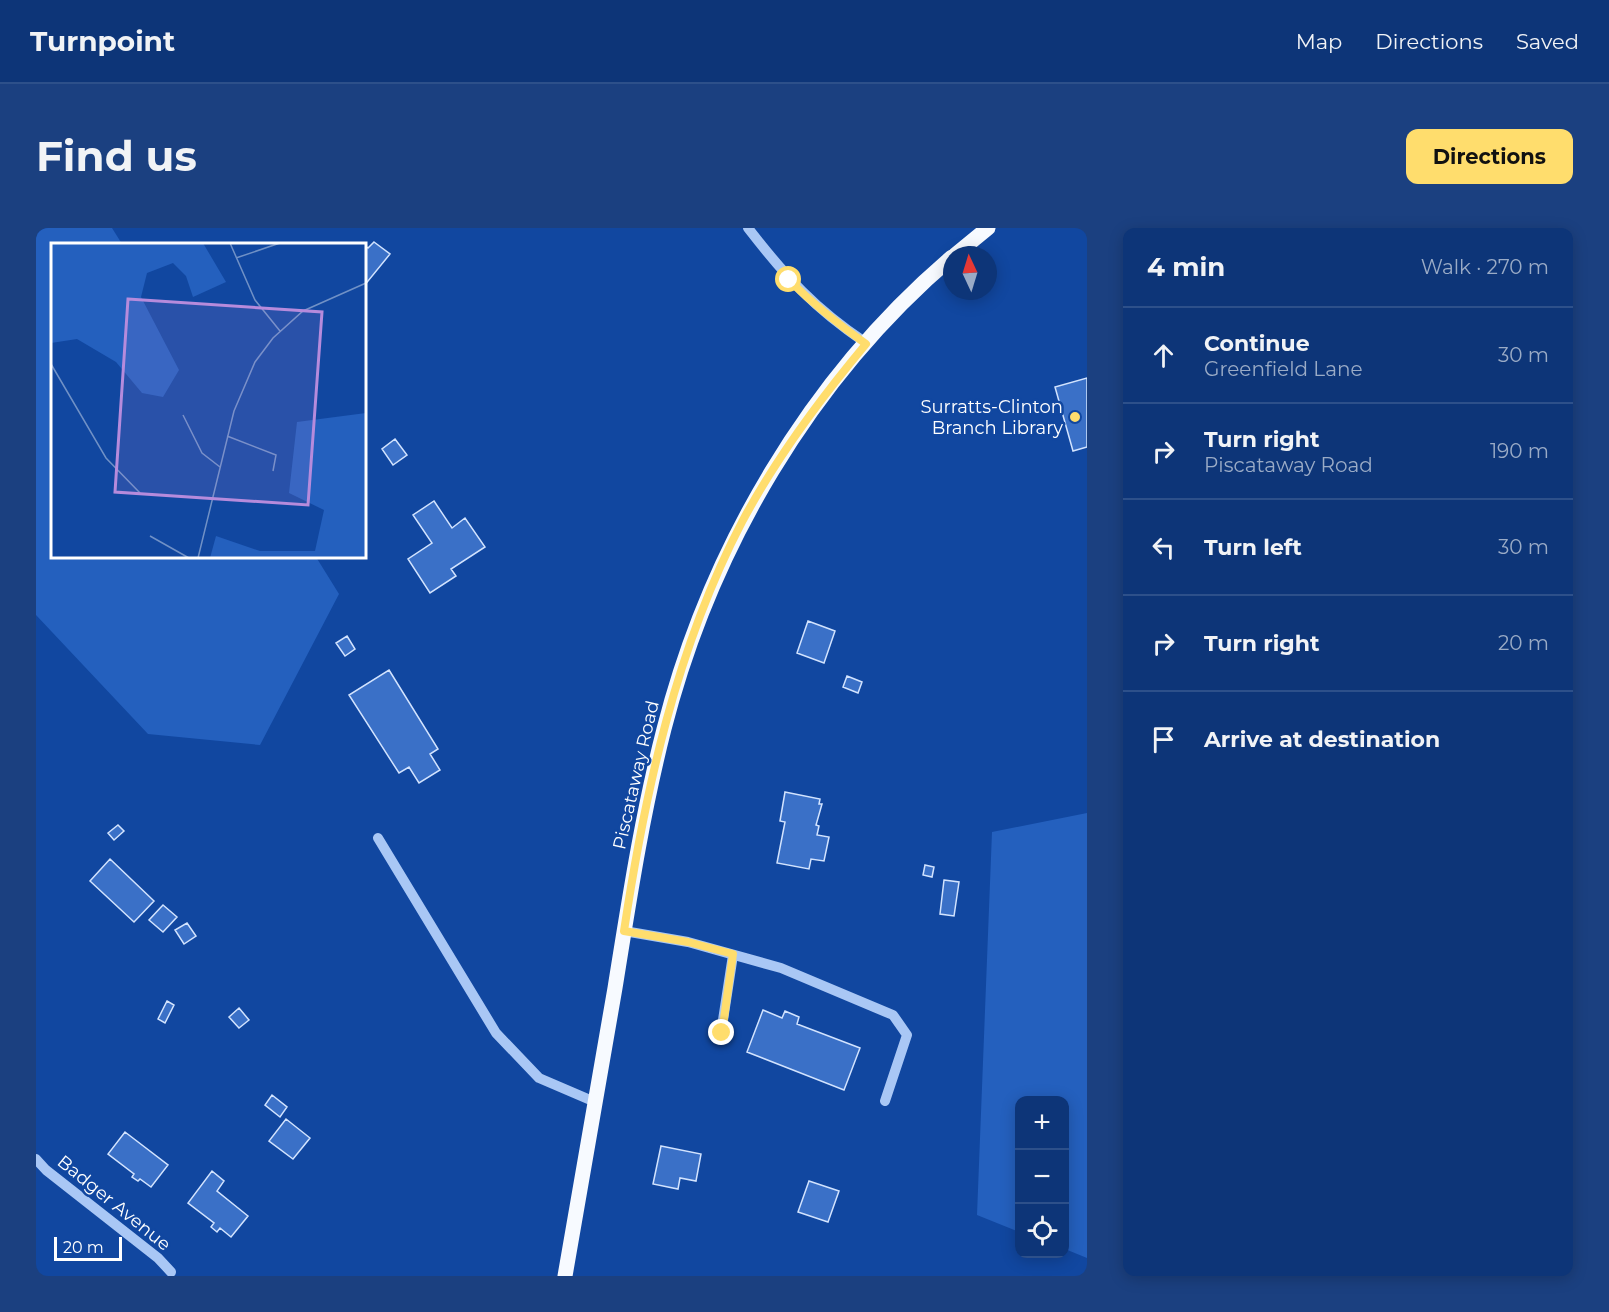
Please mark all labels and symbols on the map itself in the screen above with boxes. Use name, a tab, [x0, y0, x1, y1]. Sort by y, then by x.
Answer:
inset map	[51, 243, 366, 558]
north arrow	[943, 246, 997, 300]
route start	[775, 266, 801, 292]
place label: Surratts-Clinton Branch Library	[920, 396, 1063, 439]
marker: Surratts-Clinton Branch Library	[1068, 410, 1082, 424]
street label: Piscataway Road	[608, 698, 664, 852]
route end	[708, 1019, 734, 1045]
street label: Badger Avenue	[53, 1151, 175, 1256]
scale bar	[54, 1234, 122, 1262]

